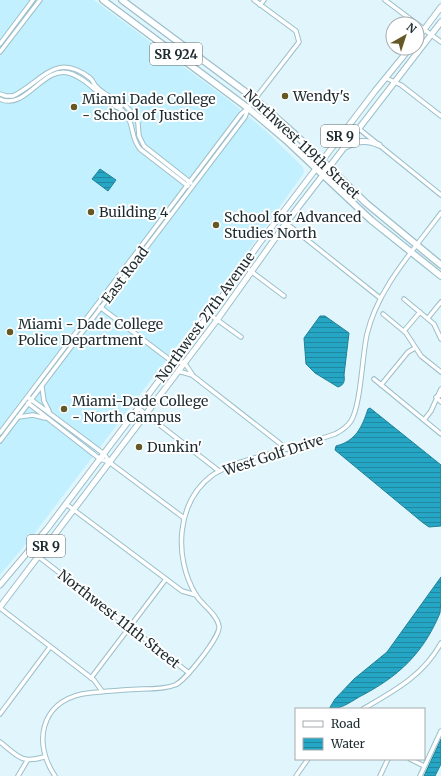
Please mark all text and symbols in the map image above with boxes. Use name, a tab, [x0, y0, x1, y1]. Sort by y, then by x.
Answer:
north arrow	[385, 16, 425, 56]
text: N	[404, 20, 419, 37]
road number: SR 924	[150, 43, 202, 65]
street label: Northwest 119th Street	[240, 85, 364, 203]
place label: Wendy's	[292, 87, 350, 105]
place label: Miami Dade College - School of Justice	[82, 90, 216, 124]
marker: Wendy's	[280, 91, 290, 101]
marker: Miami Dade College - School of Justice	[69, 102, 79, 112]
road number: SR 9	[321, 125, 359, 147]
place label: Building 4	[99, 203, 169, 221]
marker: Building 4	[86, 207, 96, 217]
place label: School for Advanced Studies North	[224, 208, 362, 242]
marker: School for Advanced Studies North	[211, 220, 221, 230]
street label: East Road	[98, 243, 153, 307]
street label: Northwest 27th Avenue	[152, 248, 258, 386]
place label: Miami - Dade College Police Department	[18, 315, 163, 349]
marker: Miami - Dade College Police Department	[5, 327, 15, 337]
place label: Miami-Dade College - North Campus	[72, 392, 208, 426]
marker: Miami-Dade College - North Campus	[59, 404, 69, 414]
street label: West Golf Drive	[220, 430, 325, 480]
place label: Dunkin'	[147, 438, 202, 456]
marker: Dunkin'	[134, 442, 144, 452]
road number: SR 9	[27, 535, 65, 557]
street label: Northwest 111th Street	[54, 566, 184, 673]
legend	[295, 708, 425, 760]
text: Road	[331, 716, 360, 731]
text: Water	[330, 736, 366, 751]

